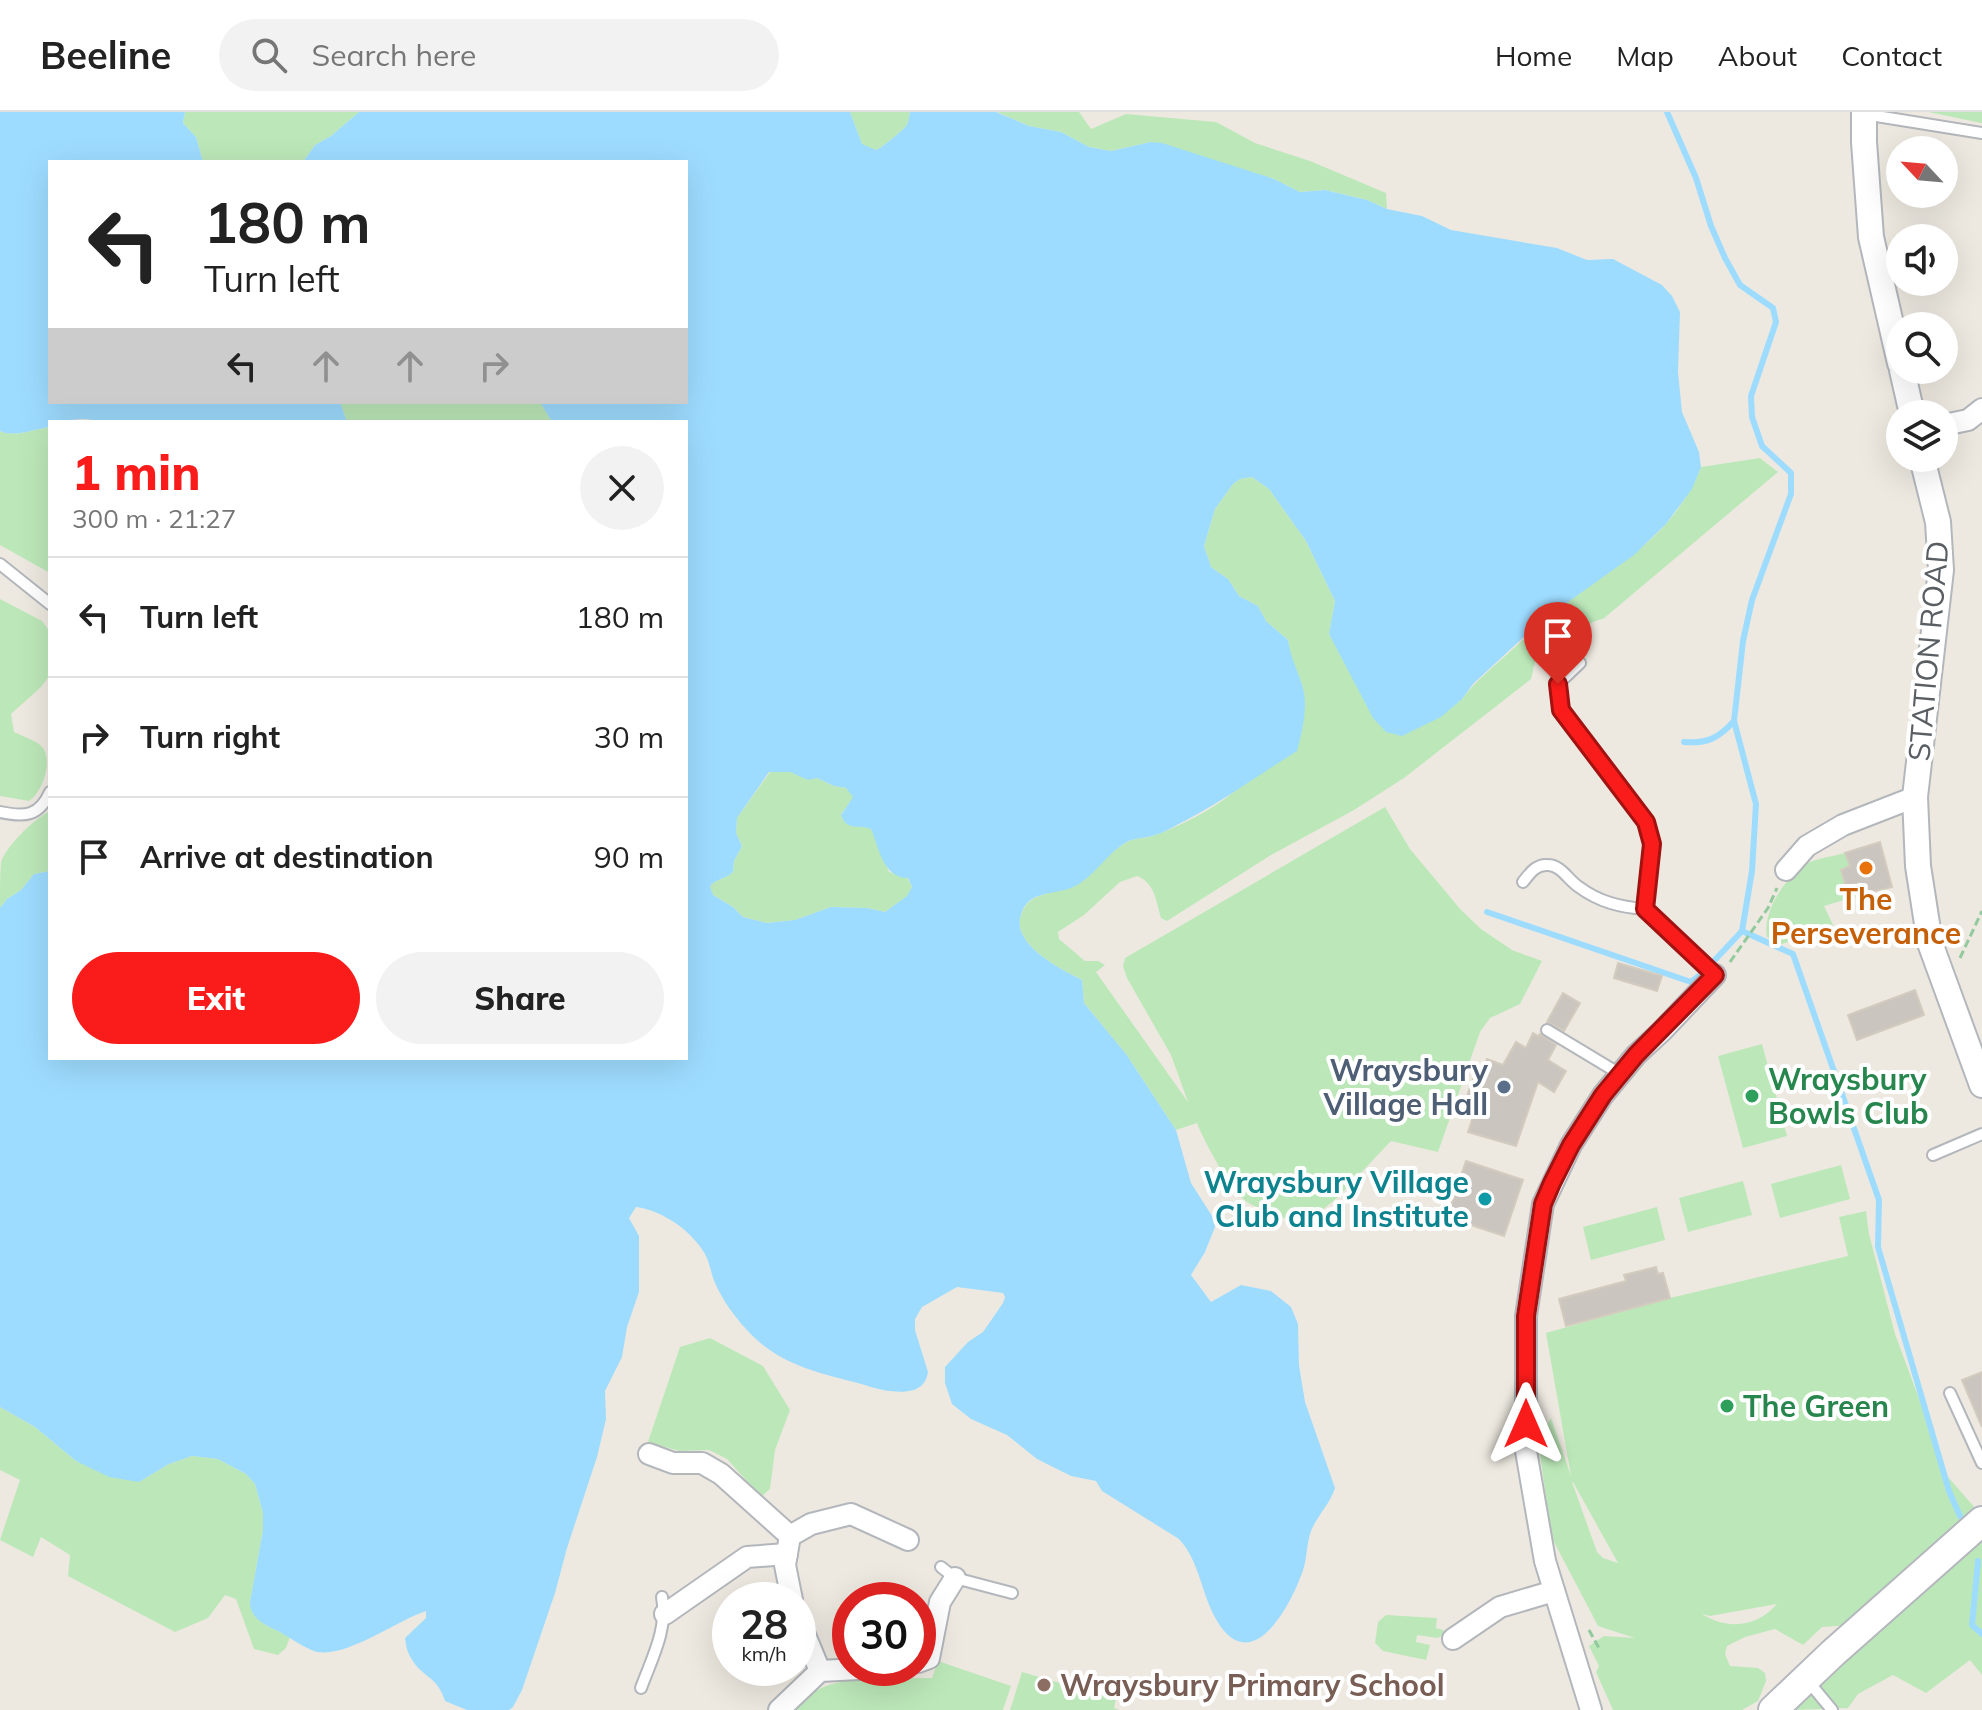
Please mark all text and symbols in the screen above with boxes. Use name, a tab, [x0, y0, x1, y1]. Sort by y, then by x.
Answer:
search box	[219, 19, 779, 91]
text: Beeline	[40, 31, 171, 79]
icon: search	[247, 33, 291, 77]
text: Search here	[311, 36, 476, 74]
text: Home	[1495, 38, 1572, 73]
text: Map	[1616, 38, 1674, 73]
text: About	[1718, 38, 1797, 73]
text: Contact	[1841, 38, 1942, 73]
north arrow	[1886, 136, 1958, 208]
map controls	[1886, 136, 1958, 472]
text: 180 m	[204, 187, 371, 257]
icon: left	[72, 192, 176, 296]
button: sound	[1886, 224, 1958, 296]
text: Turn left	[204, 256, 340, 301]
button: search	[1886, 312, 1958, 384]
icon: left	[220, 344, 264, 388]
icon: ahead	[304, 344, 348, 388]
icon: ahead	[388, 344, 432, 388]
icon: right	[472, 344, 516, 388]
button: layers	[1886, 400, 1958, 472]
text: 1 min	[72, 442, 201, 502]
button: close	[580, 446, 664, 530]
text: 300 m · 21:27	[72, 502, 236, 535]
street label: STATION ROAD	[1899, 539, 1957, 763]
icon: left	[72, 595, 116, 639]
text: Turn left	[140, 598, 258, 636]
text: 180 m	[576, 598, 664, 636]
pin	[1524, 602, 1592, 684]
icon: arrive	[1536, 614, 1580, 658]
icon: right	[72, 715, 116, 759]
text: Turn right	[140, 718, 280, 756]
text: 30 m	[594, 718, 664, 756]
icon: arrive	[72, 835, 116, 879]
text: Arrive at destination	[140, 838, 434, 876]
text: 90 m	[594, 838, 664, 876]
marker: The Perseverance	[1857, 859, 1875, 877]
place label: The Perseverance	[1771, 880, 1961, 952]
button: Exit	[72, 952, 360, 1044]
button: Share	[376, 952, 664, 1044]
place label: Wraysbury Village Hall	[1322, 1051, 1489, 1123]
place label: Wraysbury Bowls Club	[1768, 1060, 1929, 1132]
marker: Wraysbury Village Hall	[1495, 1078, 1513, 1096]
marker: Wraysbury Bowls Club	[1743, 1087, 1761, 1105]
place label: Wraysbury Village Club and Institute	[1204, 1163, 1469, 1235]
marker: Wraysbury Village Club and Institute	[1476, 1190, 1494, 1208]
position arrow	[1484, 1382, 1568, 1466]
place label: The Green	[1743, 1387, 1889, 1425]
marker: The Green	[1718, 1397, 1736, 1415]
speed limit sign: 30	[832, 1582, 936, 1686]
text: 28	[740, 1599, 788, 1649]
text: km/h	[741, 1641, 787, 1666]
place label: Wraysbury Primary School	[1060, 1666, 1445, 1704]
marker: Wraysbury Primary School	[1035, 1676, 1053, 1694]

